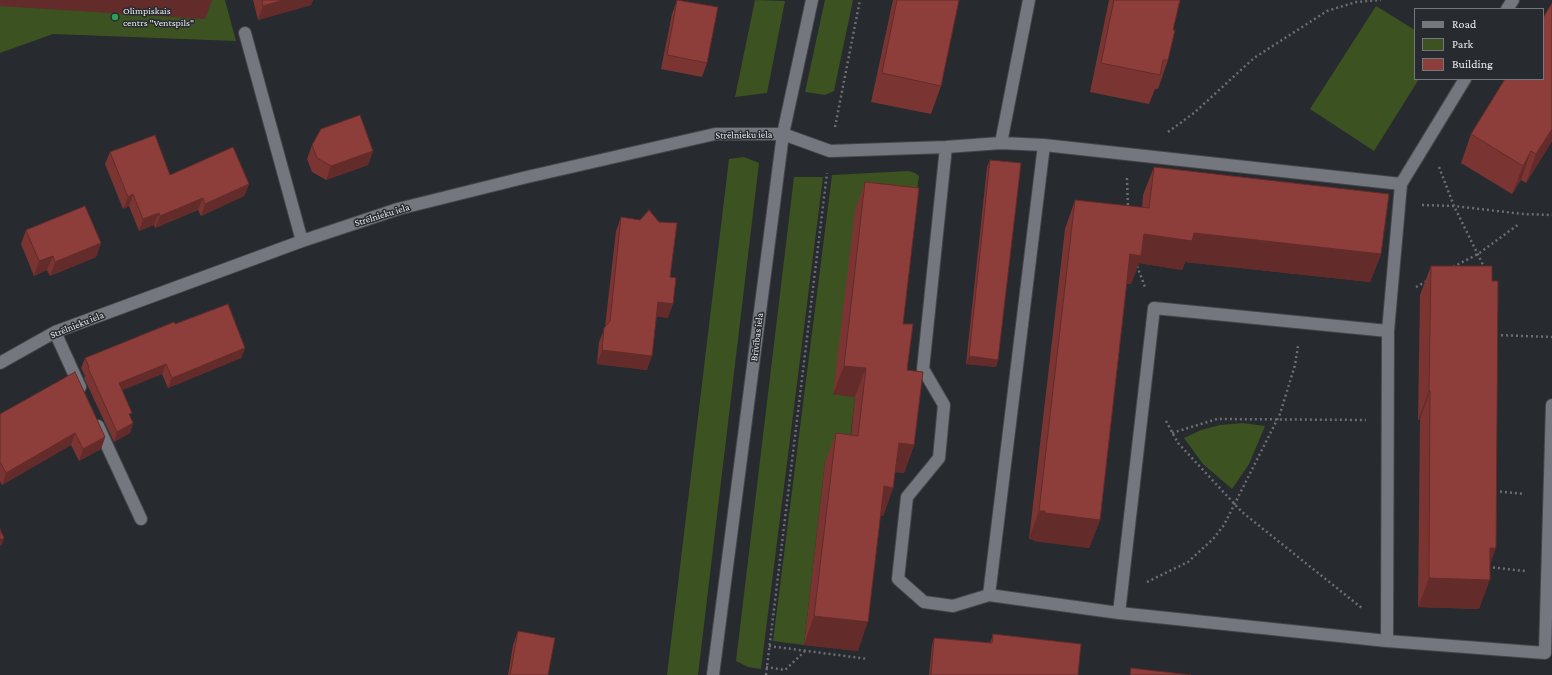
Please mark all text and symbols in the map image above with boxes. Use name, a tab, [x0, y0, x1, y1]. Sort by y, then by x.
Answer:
place label: Olimpiskais centrs "Ventspils"	[123, 5, 194, 28]
legend	[1414, 8, 1544, 80]
marker: Olimpiskais centrs "Ventspils"	[110, 12, 120, 22]
text: Road	[1452, 17, 1476, 31]
text: Park	[1452, 37, 1473, 51]
text: Building	[1452, 57, 1493, 71]
street label: Strēlnieku iela	[715, 129, 773, 141]
street label: Strēlnieku iela	[353, 201, 411, 229]
street label: Strēlnieku iela	[48, 309, 106, 341]
street label: Brīvības iela	[748, 312, 766, 362]

